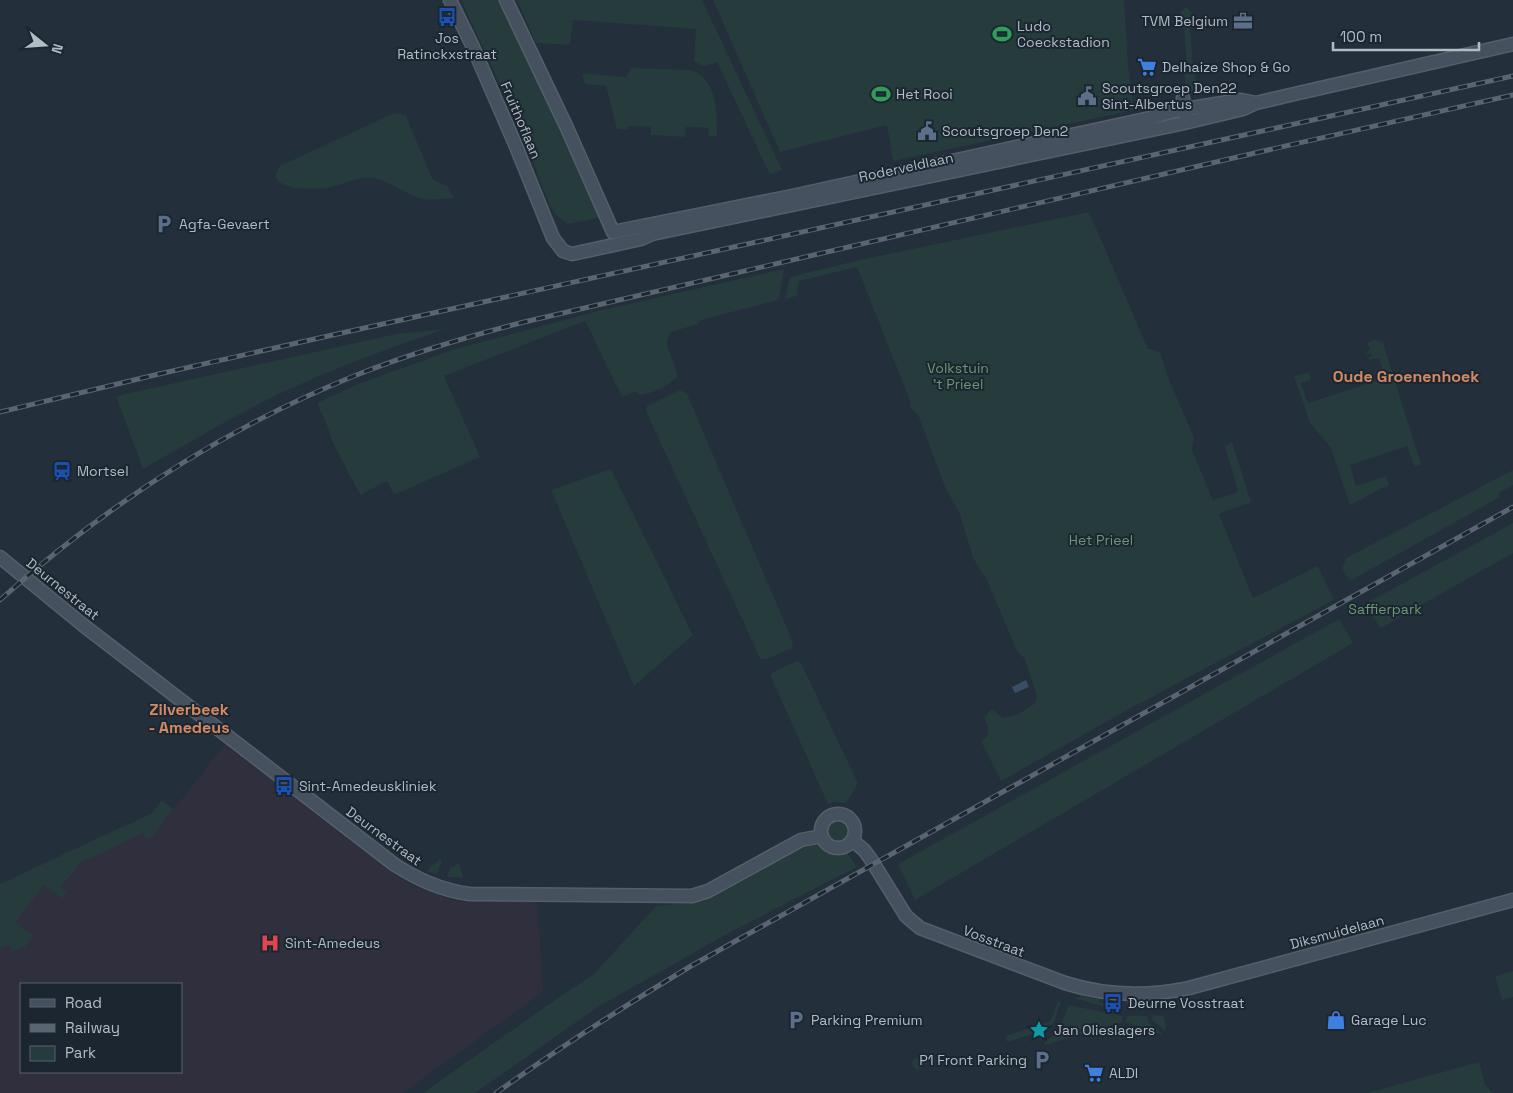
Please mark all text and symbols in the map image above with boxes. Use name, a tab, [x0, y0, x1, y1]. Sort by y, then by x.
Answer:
bus stop icon: Jos Ratinckxstraat	[436, 6, 458, 28]
office icon: TVM Belgium	[1232, 10, 1254, 32]
place label: TVM Belgium	[1141, 12, 1228, 30]
place label: Ludo Coeckstadion	[1017, 17, 1110, 51]
north arrow	[20, 20, 70, 70]
scale bar	[1333, 20, 1479, 52]
sports icon: Ludo Coeckstadion	[991, 23, 1013, 45]
text: 100 m	[1340, 27, 1382, 46]
place label: Jos Ratinckxstraat	[397, 29, 497, 63]
text: N	[47, 42, 67, 56]
supermarket icon: Delhaize Shop & Go	[1136, 56, 1158, 78]
place label: Delhaize Shop & Go	[1162, 58, 1290, 76]
street label: Fruithoflaan	[497, 79, 545, 161]
place label: Scoutsgroep Den22 Sint-Albertus	[1102, 79, 1237, 113]
sports icon: Het Rooi	[870, 83, 892, 105]
place label: Het Rooi	[896, 85, 953, 103]
public building icon: Scoutsgroep Den22 Sint-Albertus	[1076, 85, 1098, 107]
public building icon: Scoutsgroep Den2	[916, 120, 938, 142]
place label: Scoutsgroep Den2	[942, 122, 1068, 140]
street label: Roderveldlaan	[857, 148, 955, 186]
parking icon: Agfa-Gevaert	[153, 213, 175, 235]
place label: Agfa-Gevaert	[179, 215, 270, 233]
park label: Volkstuin 't Prieel	[927, 359, 989, 393]
district label: Oude Groenenhoek	[1333, 366, 1479, 387]
station icon: Mortsel	[51, 460, 73, 482]
place label: Mortsel	[77, 462, 129, 480]
park label: Het Prieel	[1069, 531, 1133, 549]
street label: Deurnestraat	[23, 554, 103, 624]
park label: Saffierpark	[1348, 600, 1422, 618]
district label: Zilverbeek - Amedeus	[148, 699, 230, 738]
bus stop icon: Sint-Amedeuskliniek	[273, 775, 295, 797]
place label: Sint-Amedeuskliniek	[299, 777, 437, 795]
street label: Deurnestraat	[343, 803, 425, 869]
street label: Diksmuidelaan	[1288, 911, 1386, 953]
street label: Vosstraat	[960, 921, 1028, 961]
hospital icon: Sint-Amedeus	[259, 932, 281, 954]
place label: Sint-Amedeus	[285, 934, 380, 952]
legend	[20, 983, 182, 1073]
bus stop icon: Deurne Vosstraat	[1102, 992, 1124, 1014]
text: Road	[65, 993, 102, 1012]
place label: Deurne Vosstraat	[1128, 994, 1245, 1012]
parking icon: Parking Premium	[785, 1009, 807, 1031]
shop icon: Garage Luc	[1325, 1009, 1347, 1031]
place label: Parking Premium	[811, 1011, 923, 1029]
place label: Garage Luc	[1351, 1011, 1427, 1029]
text: Railway	[65, 1018, 120, 1037]
place icon: Jan Olieslagers	[1028, 1019, 1050, 1041]
place label: Jan Olieslagers	[1054, 1021, 1155, 1039]
text: Park	[65, 1043, 96, 1062]
parking icon: P1 Front Parking	[1031, 1049, 1053, 1071]
place label: P1 Front Parking	[919, 1051, 1027, 1069]
supermarket icon: ALDI	[1083, 1062, 1105, 1084]
place label: ALDI	[1109, 1064, 1138, 1082]

